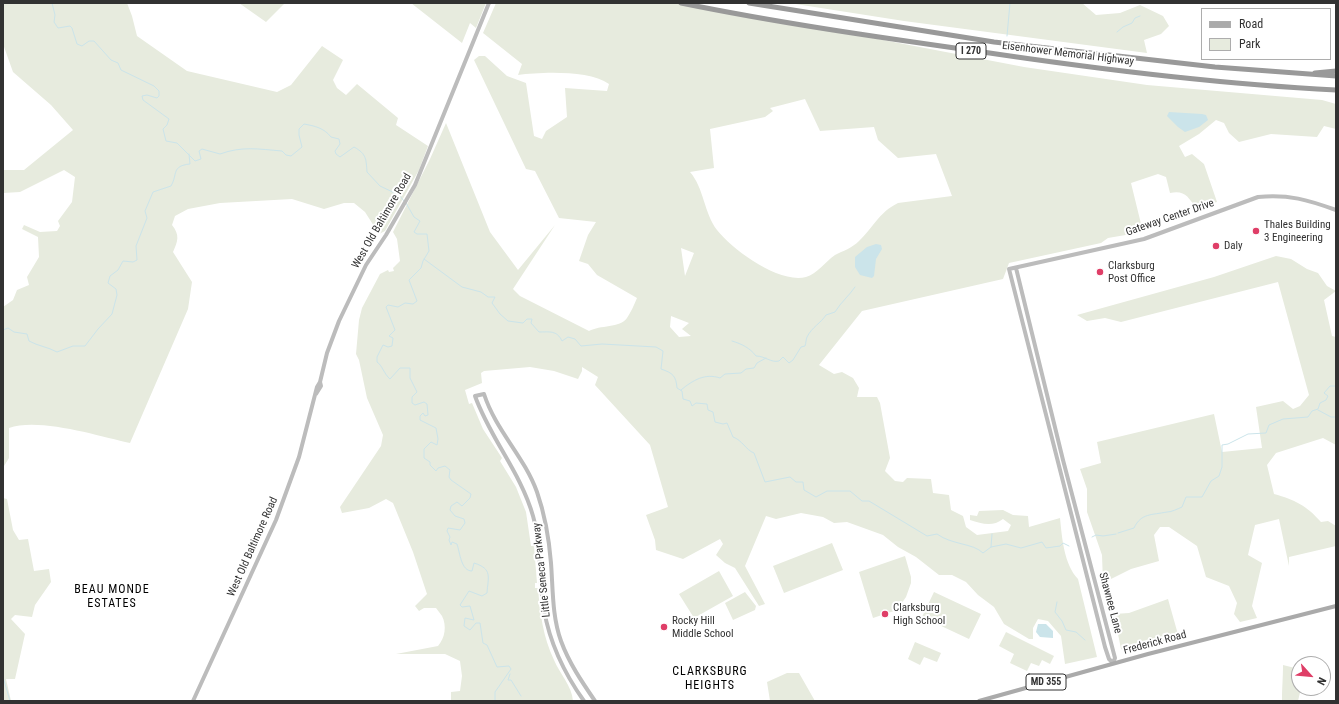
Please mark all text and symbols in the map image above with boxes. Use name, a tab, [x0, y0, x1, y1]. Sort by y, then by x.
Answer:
legend	[1201, 8, 1331, 60]
text: Road	[1239, 17, 1263, 31]
text: Park	[1239, 37, 1260, 51]
street label: Eisenhower Memorial Highway	[1001, 39, 1135, 69]
road number: I 270	[956, 43, 986, 59]
street label: West Old Baltimore Road	[349, 171, 415, 271]
street label: Gateway Center Drive	[1124, 197, 1216, 239]
place label: Thales Building 3 Engineering	[1264, 218, 1331, 244]
marker: Thales Building 3 Engineering	[1251, 226, 1261, 236]
place label: Daly	[1224, 239, 1243, 253]
marker: Daly	[1211, 241, 1221, 251]
place label: Clarksburg Post Office	[1108, 259, 1155, 285]
marker: Clarksburg Post Office	[1095, 267, 1105, 277]
street label: West Old Baltimore Road	[225, 495, 281, 599]
street label: Little Seneca Parkway	[530, 522, 554, 618]
street label: Shawnee Lane	[1096, 571, 1124, 635]
district label: BEAU MONDE ESTATES	[74, 583, 150, 611]
place label: Clarksburg High School	[893, 601, 945, 627]
marker: Clarksburg High School	[880, 609, 890, 619]
place label: Rocky Hill Middle School	[672, 614, 734, 640]
marker: Rocky Hill Middle School	[659, 622, 669, 632]
street label: Frederick Road	[1122, 628, 1188, 658]
north arrow	[1291, 656, 1331, 696]
district label: CLARKSBURG HEIGHTS	[672, 665, 748, 693]
road number: MD 355	[1026, 674, 1066, 690]
text: N	[1314, 675, 1329, 687]

